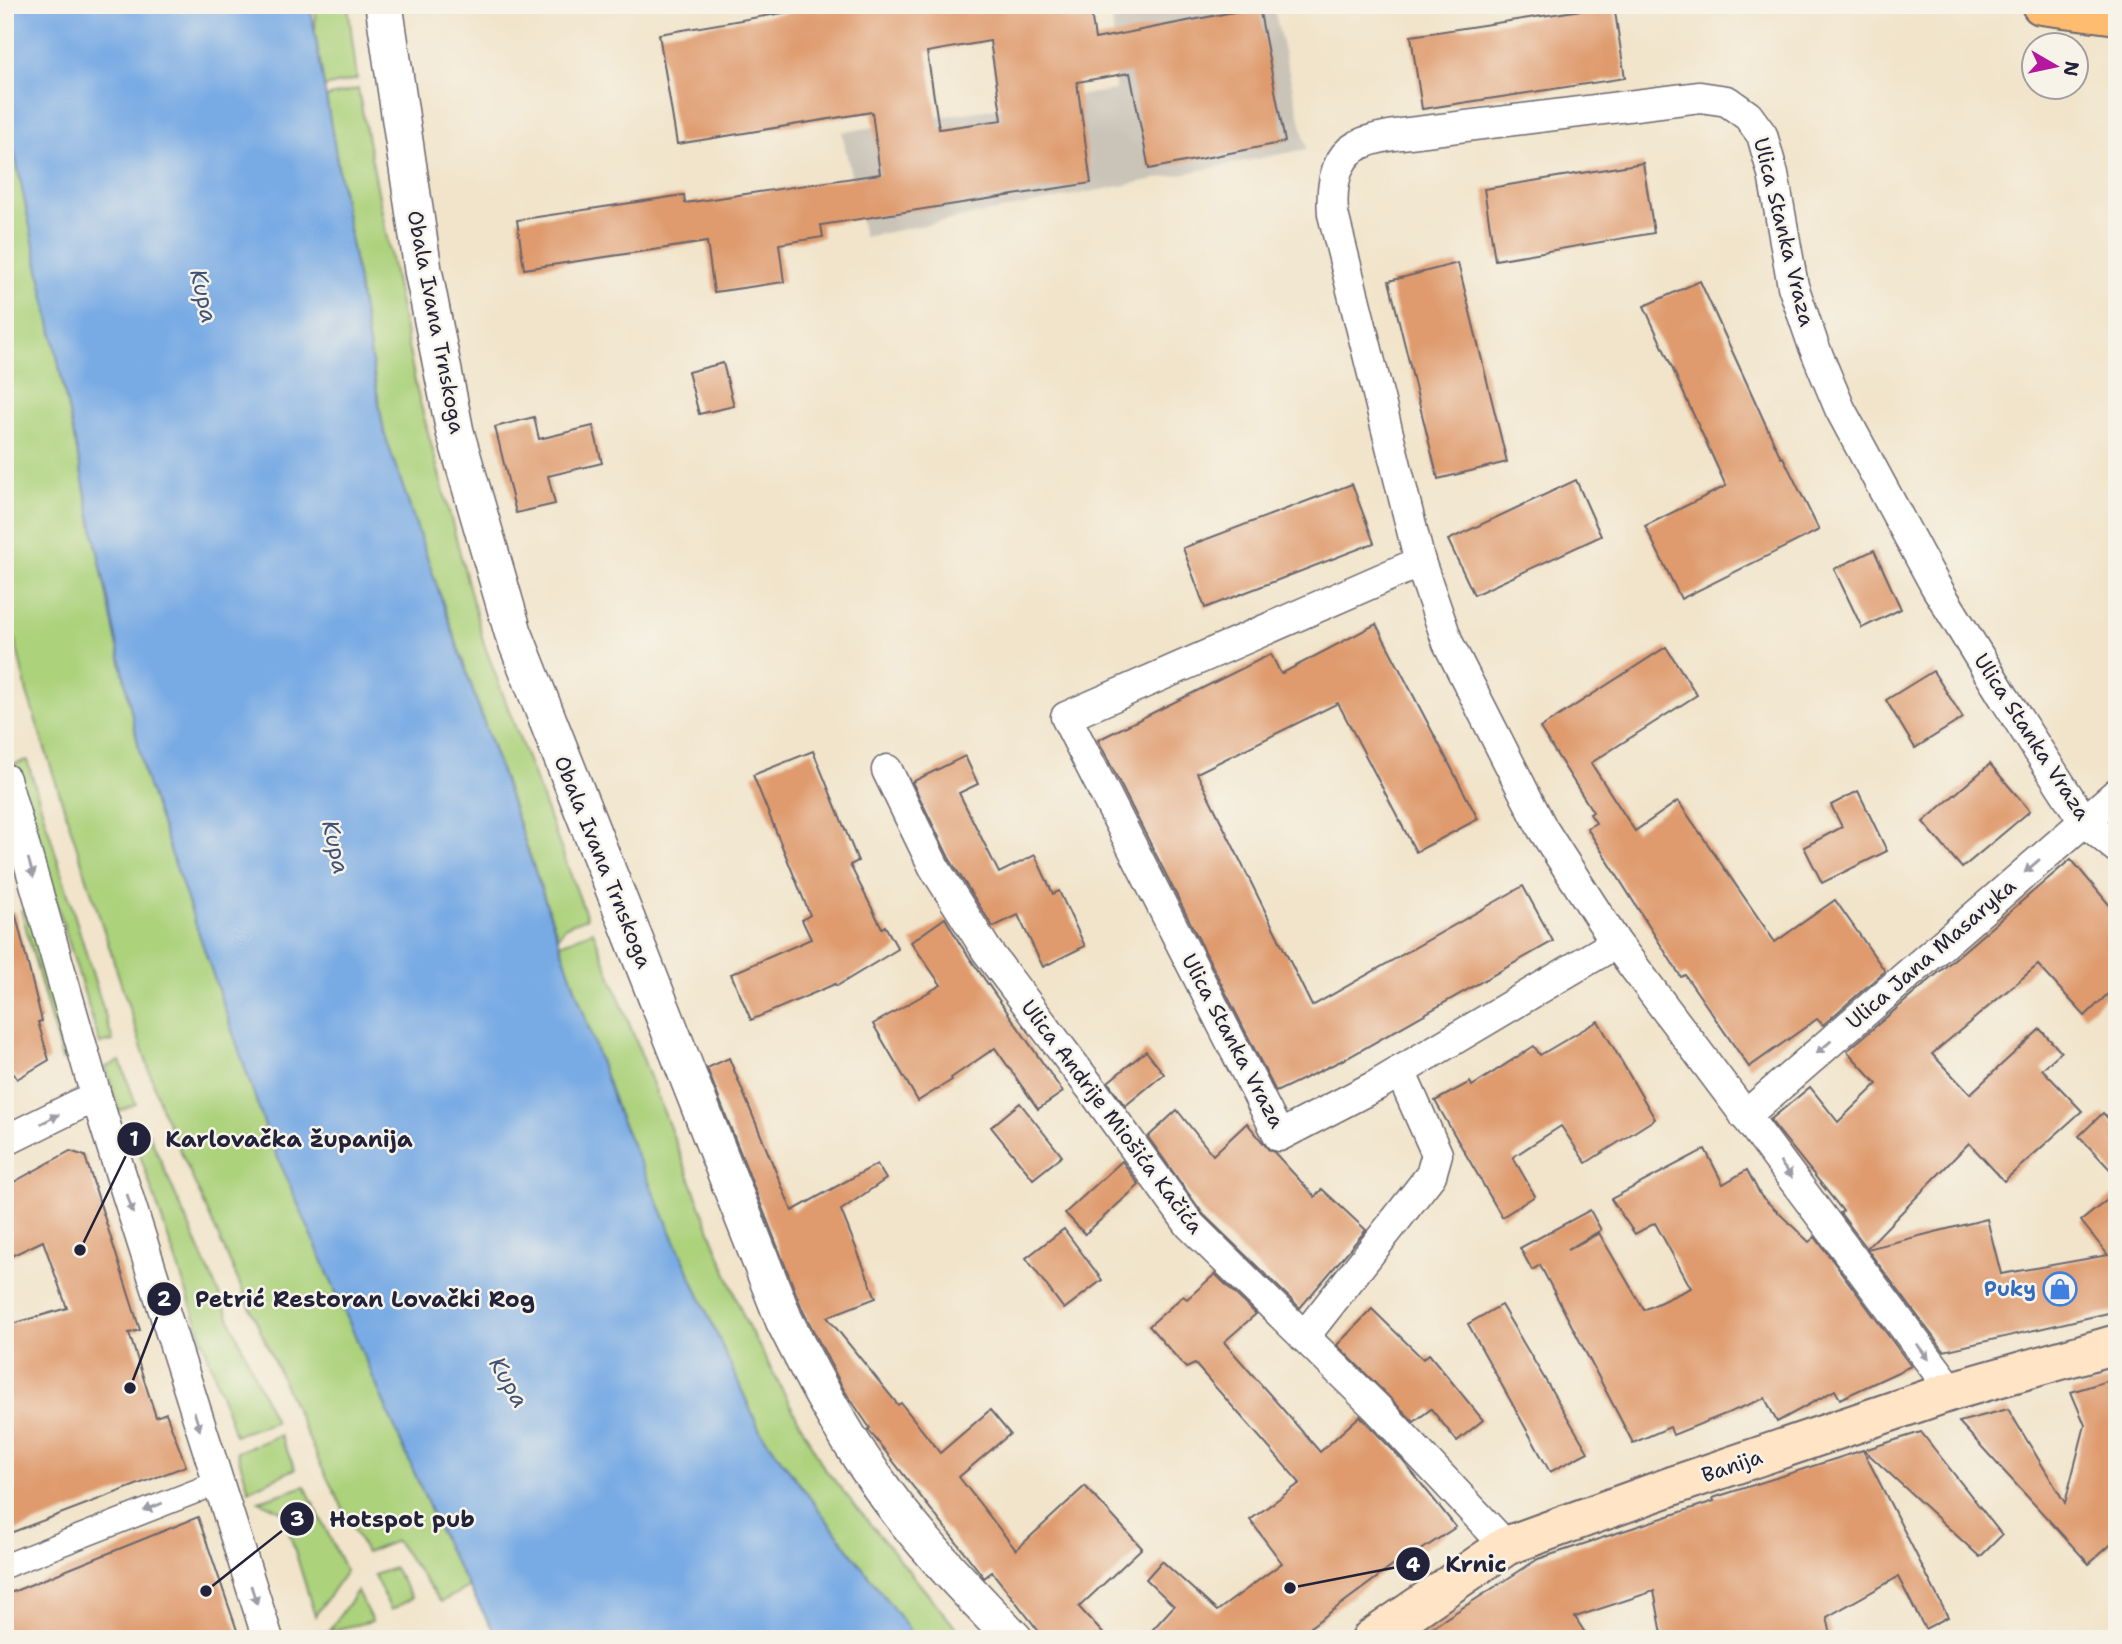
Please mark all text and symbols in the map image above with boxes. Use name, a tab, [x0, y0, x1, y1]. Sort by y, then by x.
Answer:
north arrow	[2021, 32, 2090, 102]
text: N	[2058, 59, 2085, 78]
street label: Ulica Stanka Vraza	[1747, 135, 1821, 329]
street label: Obala Ivana Trnskoga	[401, 208, 471, 436]
water label: Kupa	[183, 266, 225, 326]
street label: Ulica Stanka Vraza	[1967, 648, 2097, 826]
street label: Obala Ivana Trnskoga	[548, 752, 658, 972]
water label: Kupa	[315, 817, 357, 877]
one-way arrow	[26, 858, 36, 879]
one-way arrow	[2024, 858, 2041, 873]
street label: Ulica Jana Masaryka	[1840, 872, 2022, 1036]
street label: Ulica Stanka Vraza	[1175, 949, 1291, 1133]
street label: Ulica Andrije Miošića Kačića	[1015, 994, 1209, 1240]
one-way arrow	[1815, 1039, 1832, 1054]
one-way arrow	[41, 1113, 61, 1125]
callout: Karlovačka županija	[117, 1117, 427, 1161]
text: Karlovačka županija	[165, 1124, 413, 1154]
text: 1	[129, 1125, 139, 1153]
one-way arrow	[1779, 1161, 1793, 1179]
one-way arrow	[125, 1193, 135, 1214]
shop icon: Puky	[2041, 1270, 2079, 1308]
place label: Puky	[1984, 1275, 2036, 1303]
callout: Petrić Restoran Lovački Rog	[146, 1277, 549, 1321]
text: Petrić Restoran Lovački Rog	[195, 1284, 535, 1314]
text: 2	[157, 1285, 172, 1313]
one-way arrow	[1915, 1343, 1929, 1361]
water label: Kupa	[482, 1351, 536, 1413]
one-way arrow	[193, 1411, 203, 1432]
street label: Banija	[1698, 1443, 1766, 1489]
callout: Hotspot pub	[280, 1497, 488, 1541]
one-way arrow	[143, 1502, 164, 1513]
text: Hotspot pub	[329, 1504, 475, 1534]
text: 3	[290, 1505, 304, 1533]
callout: Krnic	[1396, 1542, 1520, 1586]
text: Krnic	[1445, 1549, 1507, 1579]
text: 4	[1406, 1551, 1421, 1579]
one-way arrow	[249, 1584, 259, 1605]

